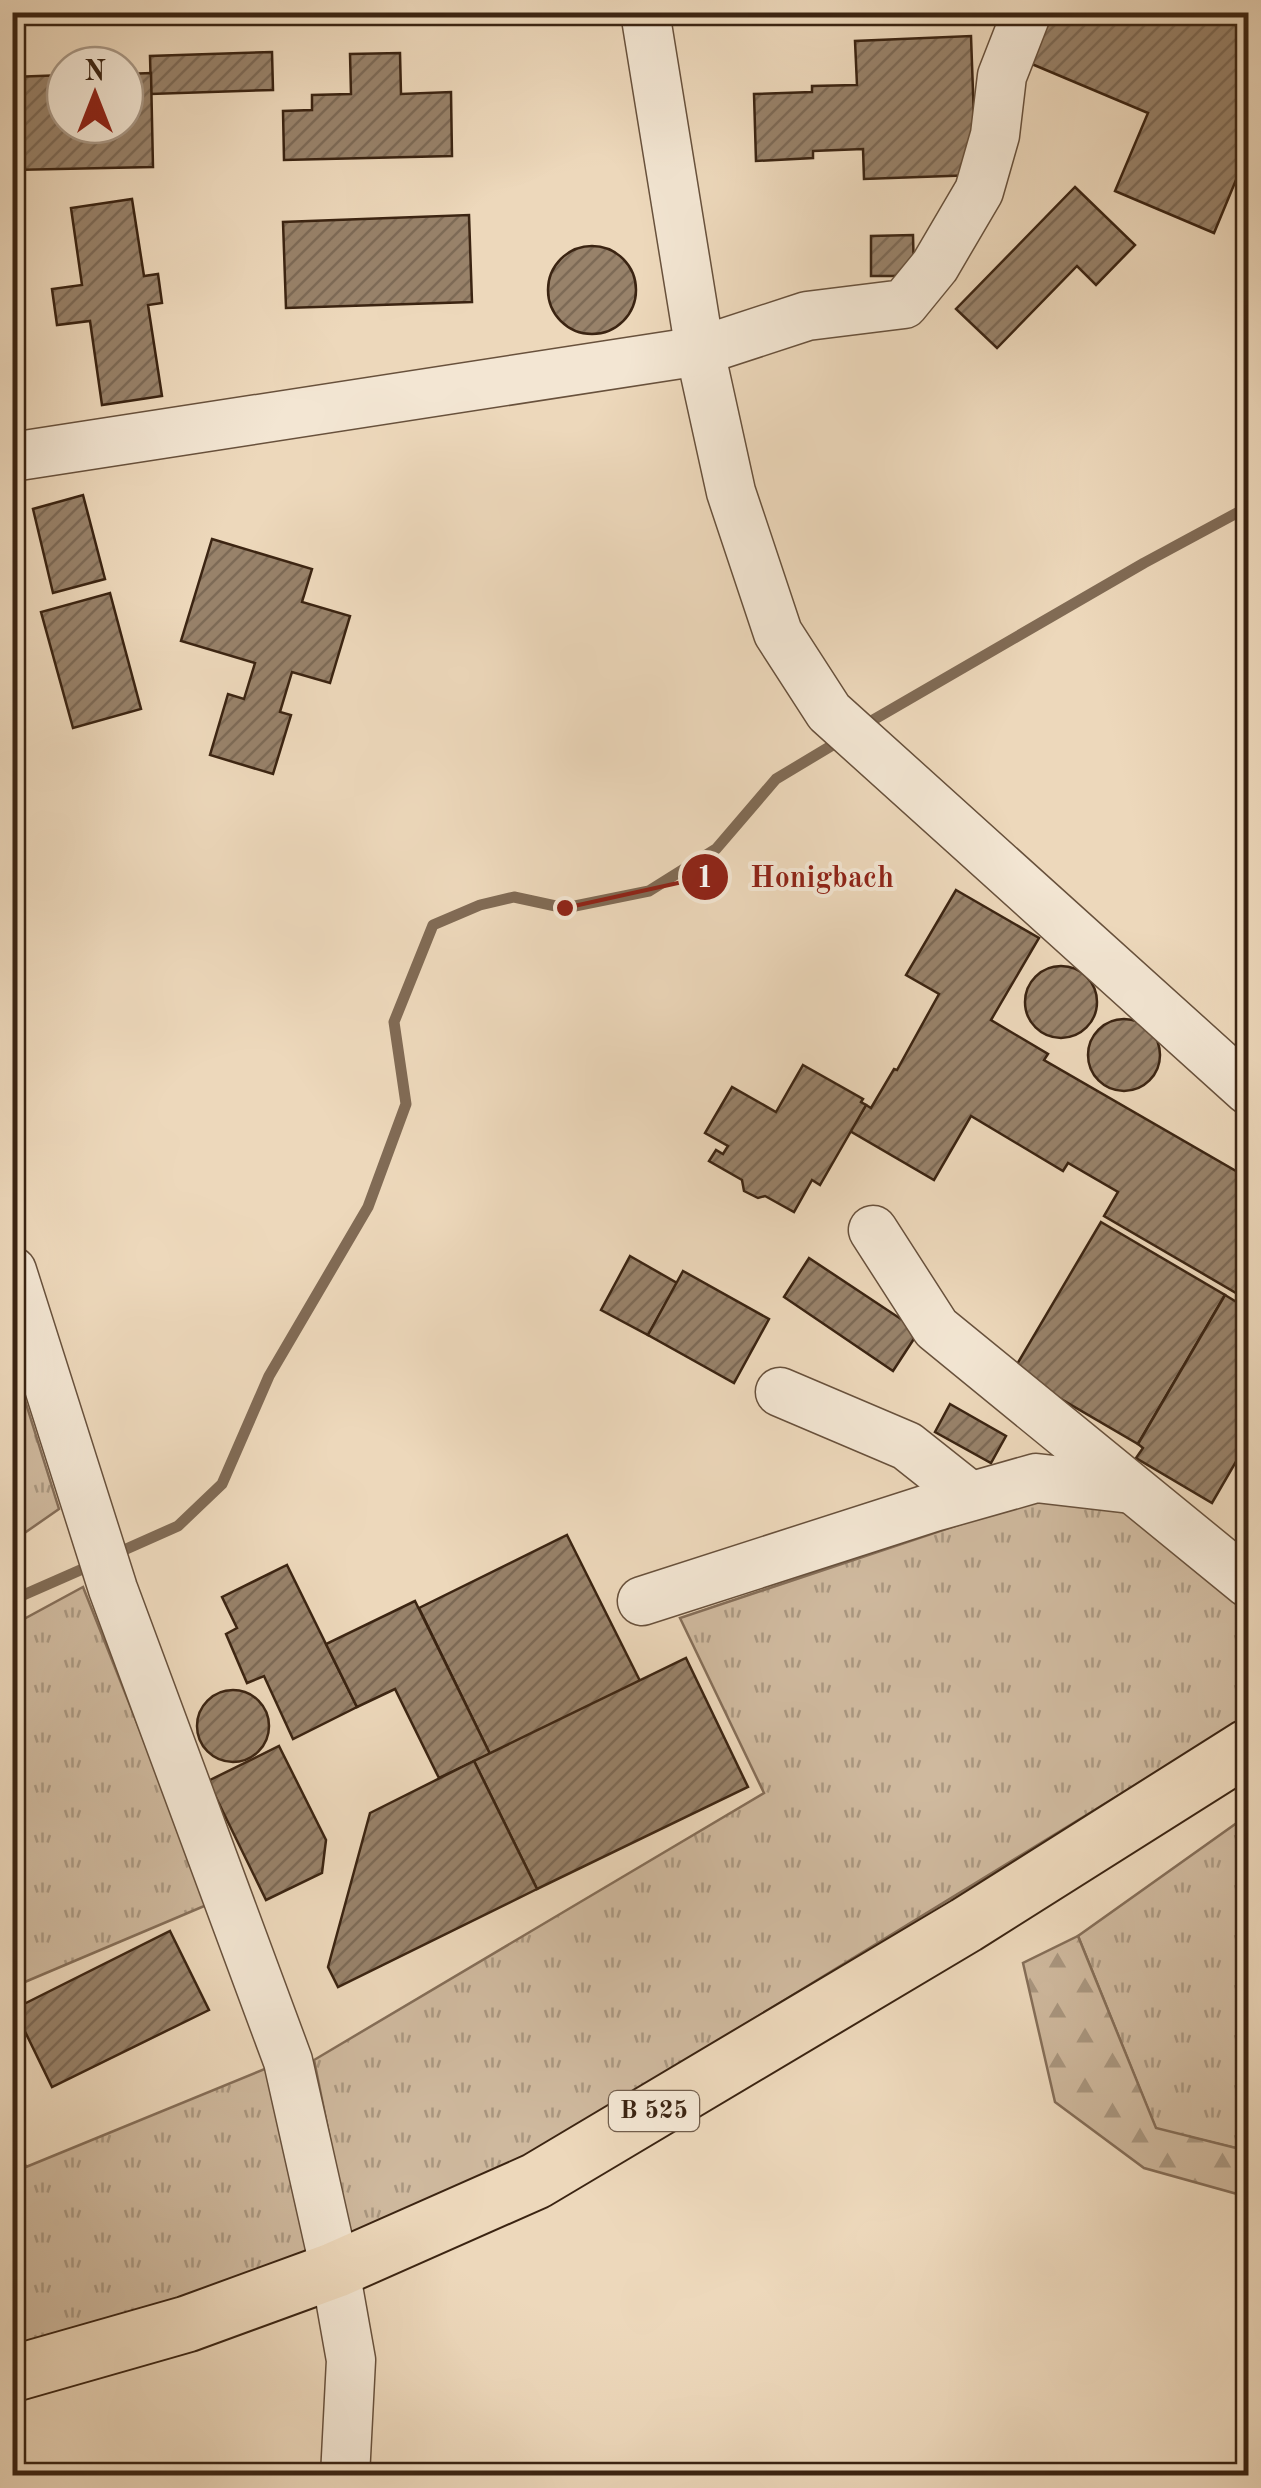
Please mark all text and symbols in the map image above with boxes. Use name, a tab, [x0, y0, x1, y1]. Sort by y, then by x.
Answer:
north arrow	[45, 45, 145, 145]
text: N	[84, 59, 106, 87]
callout: Honigbach	[680, 847, 914, 907]
text: 1	[696, 864, 714, 894]
text: Honigbach	[750, 864, 894, 894]
road number: B 525	[609, 2091, 699, 2131]

